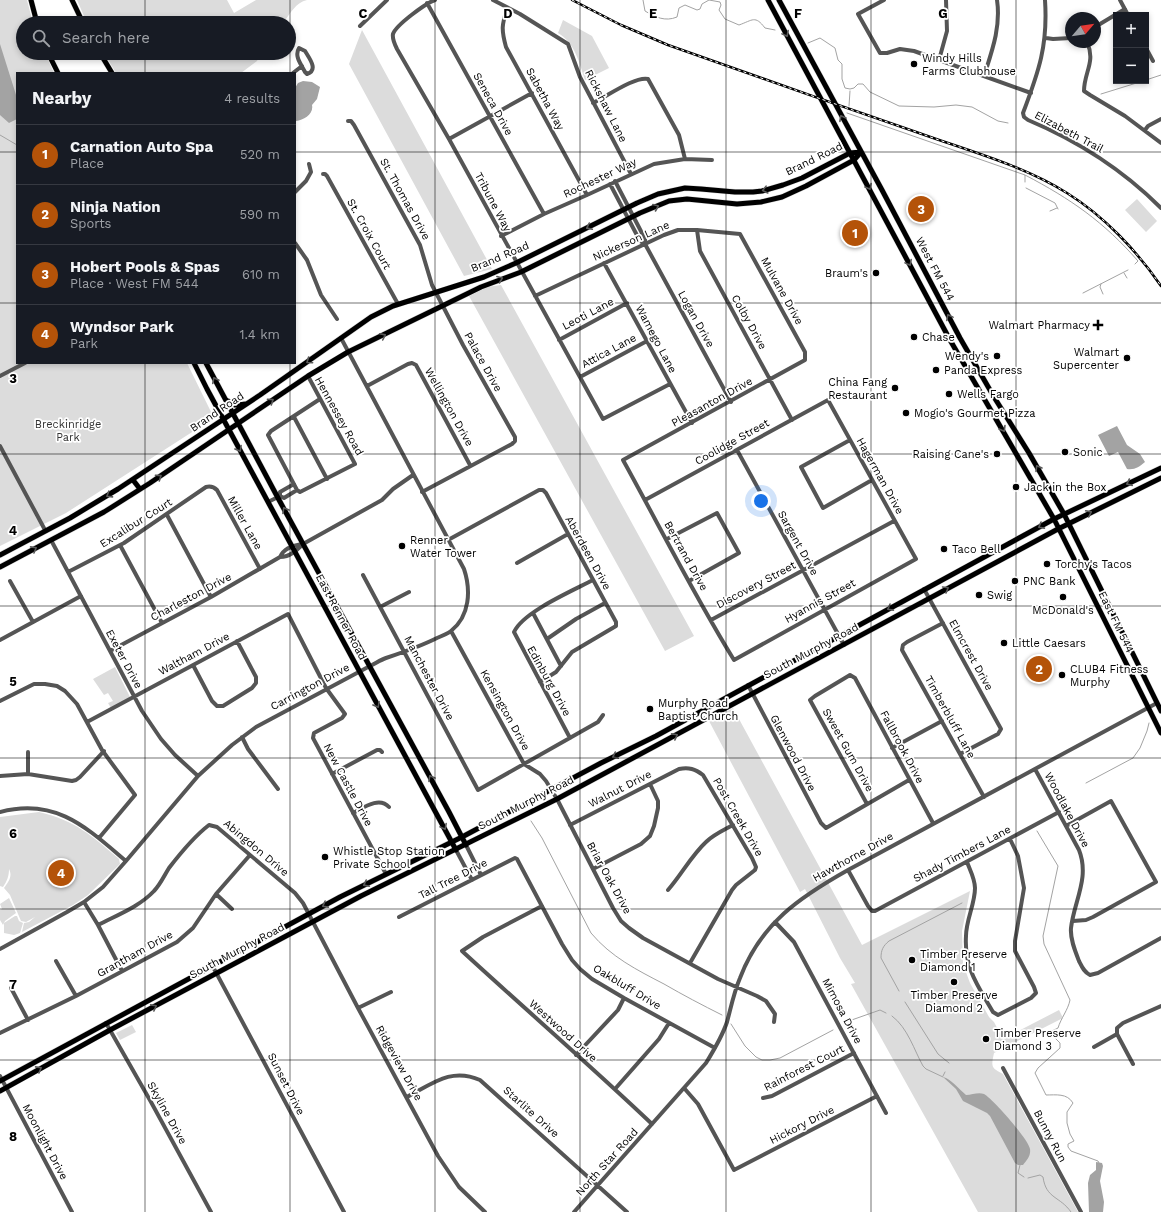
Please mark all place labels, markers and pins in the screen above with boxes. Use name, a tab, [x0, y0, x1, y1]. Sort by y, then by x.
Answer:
place label: Windy Hills Farms Clubhouse	[922, 52, 1016, 78]
marker: Windy Hills Farms Clubhouse	[909, 59, 919, 69]
pin: 3	[908, 194, 934, 224]
pin: 1	[842, 218, 868, 248]
place label: Braum's	[825, 267, 868, 280]
marker: Braum's	[871, 268, 881, 278]
place label: Walmart Pharmacy	[988, 319, 1090, 332]
marker: Walmart Pharmacy	[1093, 320, 1103, 330]
place label: Chase	[922, 331, 955, 344]
marker: Chase	[909, 332, 919, 342]
place label: Walmart Supercenter	[1053, 346, 1120, 372]
place label: Wendy's	[945, 350, 989, 363]
marker: Wendy's	[992, 351, 1002, 361]
marker: Walmart Supercenter	[1122, 353, 1132, 363]
place label: Panda Express	[944, 364, 1023, 377]
marker: Panda Express	[931, 365, 941, 375]
place label: China Fang Restaurant	[828, 376, 887, 402]
marker: China Fang Restaurant	[890, 383, 900, 393]
place label: Wells Fargo	[957, 388, 1019, 401]
marker: Wells Fargo	[944, 389, 954, 399]
place label: Mogio's Gourmet Pizza	[914, 407, 1036, 420]
marker: Mogio's Gourmet Pizza	[901, 408, 911, 418]
place label: Sonic	[1073, 446, 1103, 459]
marker: Sonic	[1060, 447, 1070, 457]
place label: Raising Cane's	[912, 448, 989, 461]
marker: Raising Cane's	[992, 449, 1002, 459]
place label: Jack in the Box	[1024, 481, 1106, 494]
marker: Jack in the Box	[1011, 482, 1021, 492]
place label: Renner Water Tower	[410, 534, 477, 560]
marker: Renner Water Tower	[397, 541, 407, 551]
place label: Taco Bell	[952, 543, 1001, 556]
marker: Taco Bell	[939, 544, 949, 554]
place label: Torchy's Tacos	[1055, 558, 1132, 571]
marker: Torchy's Tacos	[1042, 559, 1052, 569]
place label: PNC Bank	[1023, 575, 1076, 588]
marker: PNC Bank	[1010, 576, 1020, 586]
place label: Swig	[987, 589, 1012, 602]
marker: Swig	[974, 590, 984, 600]
marker: McDonald's	[1058, 592, 1068, 602]
place label: McDonald's	[1032, 604, 1094, 617]
place label: Little Caesars	[1012, 637, 1086, 650]
marker: Little Caesars	[999, 638, 1009, 648]
pin: 2	[1026, 654, 1052, 684]
place label: CLUB4 Fitness Murphy	[1070, 663, 1149, 689]
marker: CLUB4 Fitness Murphy	[1057, 670, 1067, 680]
place label: Murphy Road Baptist Church	[658, 697, 738, 723]
marker: Murphy Road Baptist Church	[645, 704, 655, 714]
place label: Whistle Stop Station Private School	[333, 845, 445, 871]
marker: Whistle Stop Station Private School	[320, 852, 330, 862]
pin: 4	[48, 858, 74, 888]
place label: Timber Preserve Diamond 1	[920, 948, 1007, 974]
marker: Timber Preserve Diamond 1	[907, 955, 917, 965]
marker: Timber Preserve Diamond 2	[949, 977, 959, 987]
place label: Timber Preserve Diamond 2	[910, 989, 998, 1015]
place label: Timber Preserve Diamond 3	[994, 1027, 1081, 1053]
marker: Timber Preserve Diamond 3	[981, 1034, 991, 1044]

